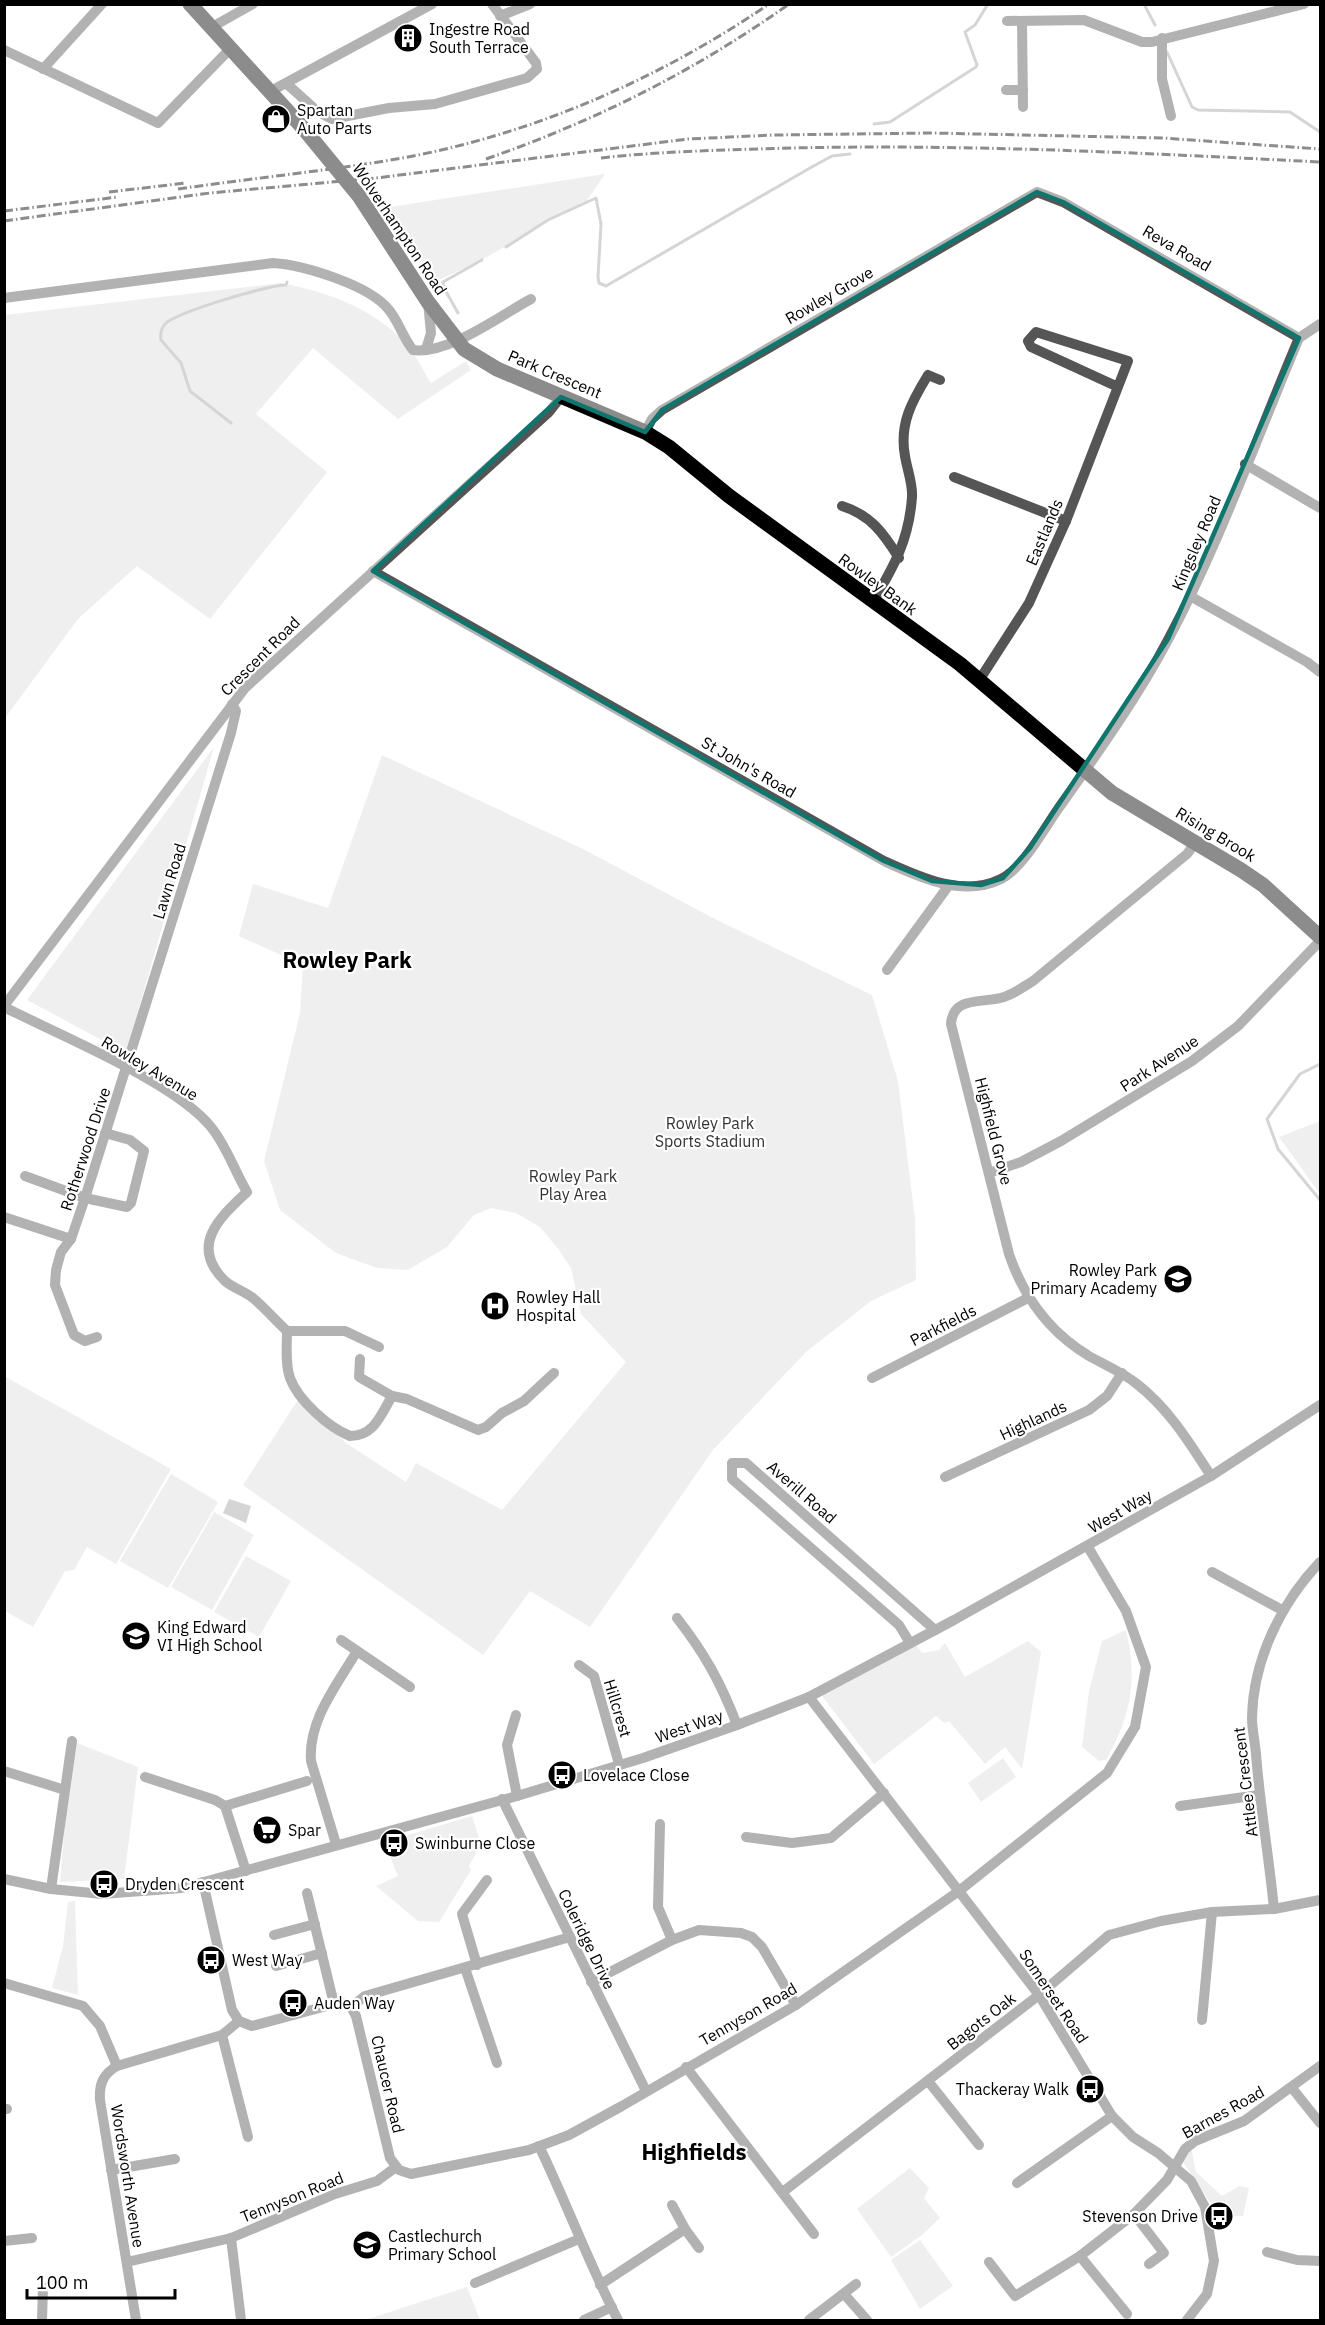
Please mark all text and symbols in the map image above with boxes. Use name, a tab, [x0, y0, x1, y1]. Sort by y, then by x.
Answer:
place label: Ingestre Road South Terrace	[429, 19, 530, 57]
building icon: Ingestre Road South Terrace	[392, 22, 424, 54]
place label: Spartan Auto Parts	[297, 100, 372, 138]
shop icon: Spartan Auto Parts	[260, 103, 292, 135]
street label: Wolverhampton Road	[349, 159, 451, 299]
street label: Reva Road	[1139, 220, 1215, 276]
street label: Rowley Grove	[781, 262, 877, 328]
street label: Park Crescent	[505, 345, 605, 403]
street label: Kingsley Road	[1167, 493, 1225, 593]
street label: Eastlands	[1021, 496, 1067, 568]
street label: Rowley Bank	[835, 549, 922, 620]
street label: Crescent Road	[216, 612, 304, 700]
street label: St John's Road	[698, 732, 800, 802]
street label: Rising Brook	[1172, 802, 1260, 866]
street label: Lawn Road	[148, 841, 190, 921]
district label: Rowley Park	[282, 945, 412, 974]
street label: Park Avenue	[1116, 1030, 1202, 1096]
street label: Rowley Avenue	[98, 1031, 202, 1105]
street label: Highfield Grove	[971, 1075, 1017, 1187]
street label: Rotherwood Drive	[56, 1085, 114, 1213]
park label: Rowley Park Sports Stadium	[655, 1113, 765, 1151]
park label: Rowley Park Play Area	[529, 1166, 618, 1204]
place label: Rowley Park Primary Academy	[1031, 1260, 1158, 1298]
school or university icon: Rowley Park Primary Academy	[1162, 1263, 1194, 1295]
place label: Rowley Hall Hospital	[516, 1287, 600, 1325]
hospital icon: Rowley Hall Hospital	[479, 1290, 511, 1322]
street label: Parkfields	[907, 1300, 979, 1350]
street label: Highlands	[996, 1396, 1070, 1444]
street label: Averill Road	[763, 1456, 841, 1528]
street label: West Way	[1085, 1485, 1156, 1537]
place label: King Edward VI High School	[157, 1617, 262, 1655]
school or university icon: King Edward VI High School	[120, 1620, 152, 1652]
street label: Hillcrest	[600, 1676, 636, 1740]
street label: West Way	[652, 1705, 726, 1747]
street label: Attlee Crescent	[1228, 1726, 1262, 1838]
bus stop icon: Lovelace Close	[546, 1759, 578, 1791]
place label: Lovelace Close	[583, 1765, 690, 1785]
supermarket icon: Spar	[251, 1814, 283, 1846]
place label: Spar	[288, 1820, 321, 1840]
bus stop icon: Swinburne Close	[378, 1827, 410, 1859]
place label: Swinburne Close	[415, 1833, 536, 1853]
bus stop icon: Dryden Crescent	[88, 1868, 120, 1900]
place label: Dryden Crescent	[125, 1874, 244, 1894]
street label: Coleridge Drive	[554, 1886, 620, 1993]
bus stop icon: West Way	[195, 1944, 227, 1976]
street label: Somerset Road	[1015, 1945, 1093, 2047]
place label: West Way	[232, 1950, 302, 1970]
street label: Tennyson Road	[696, 1978, 800, 2050]
bus stop icon: Auden Way	[277, 1987, 309, 2019]
street label: Bagots Oak	[943, 1988, 1020, 2054]
place label: Auden Way	[314, 1993, 395, 2013]
street label: Chaucer Road	[367, 2033, 409, 2135]
bus stop icon: Thackeray Walk	[1074, 2073, 1106, 2105]
place label: Thackeray Walk	[956, 2079, 1070, 2099]
street label: Barnes Road	[1178, 2081, 1268, 2143]
street label: Wordsworth Avenue	[107, 2103, 149, 2249]
district label: Highfields	[641, 2137, 747, 2166]
street label: Tennyson Road	[238, 2167, 346, 2227]
bus stop icon: Stevenson Drive	[1203, 2200, 1235, 2232]
place label: Stevenson Drive	[1082, 2206, 1198, 2226]
place label: Castlechurch Primary School	[388, 2226, 496, 2264]
school or university icon: Castlechurch Primary School	[351, 2229, 383, 2261]
scale bar	[27, 2262, 176, 2300]
text: 100 m	[36, 2271, 88, 2294]

